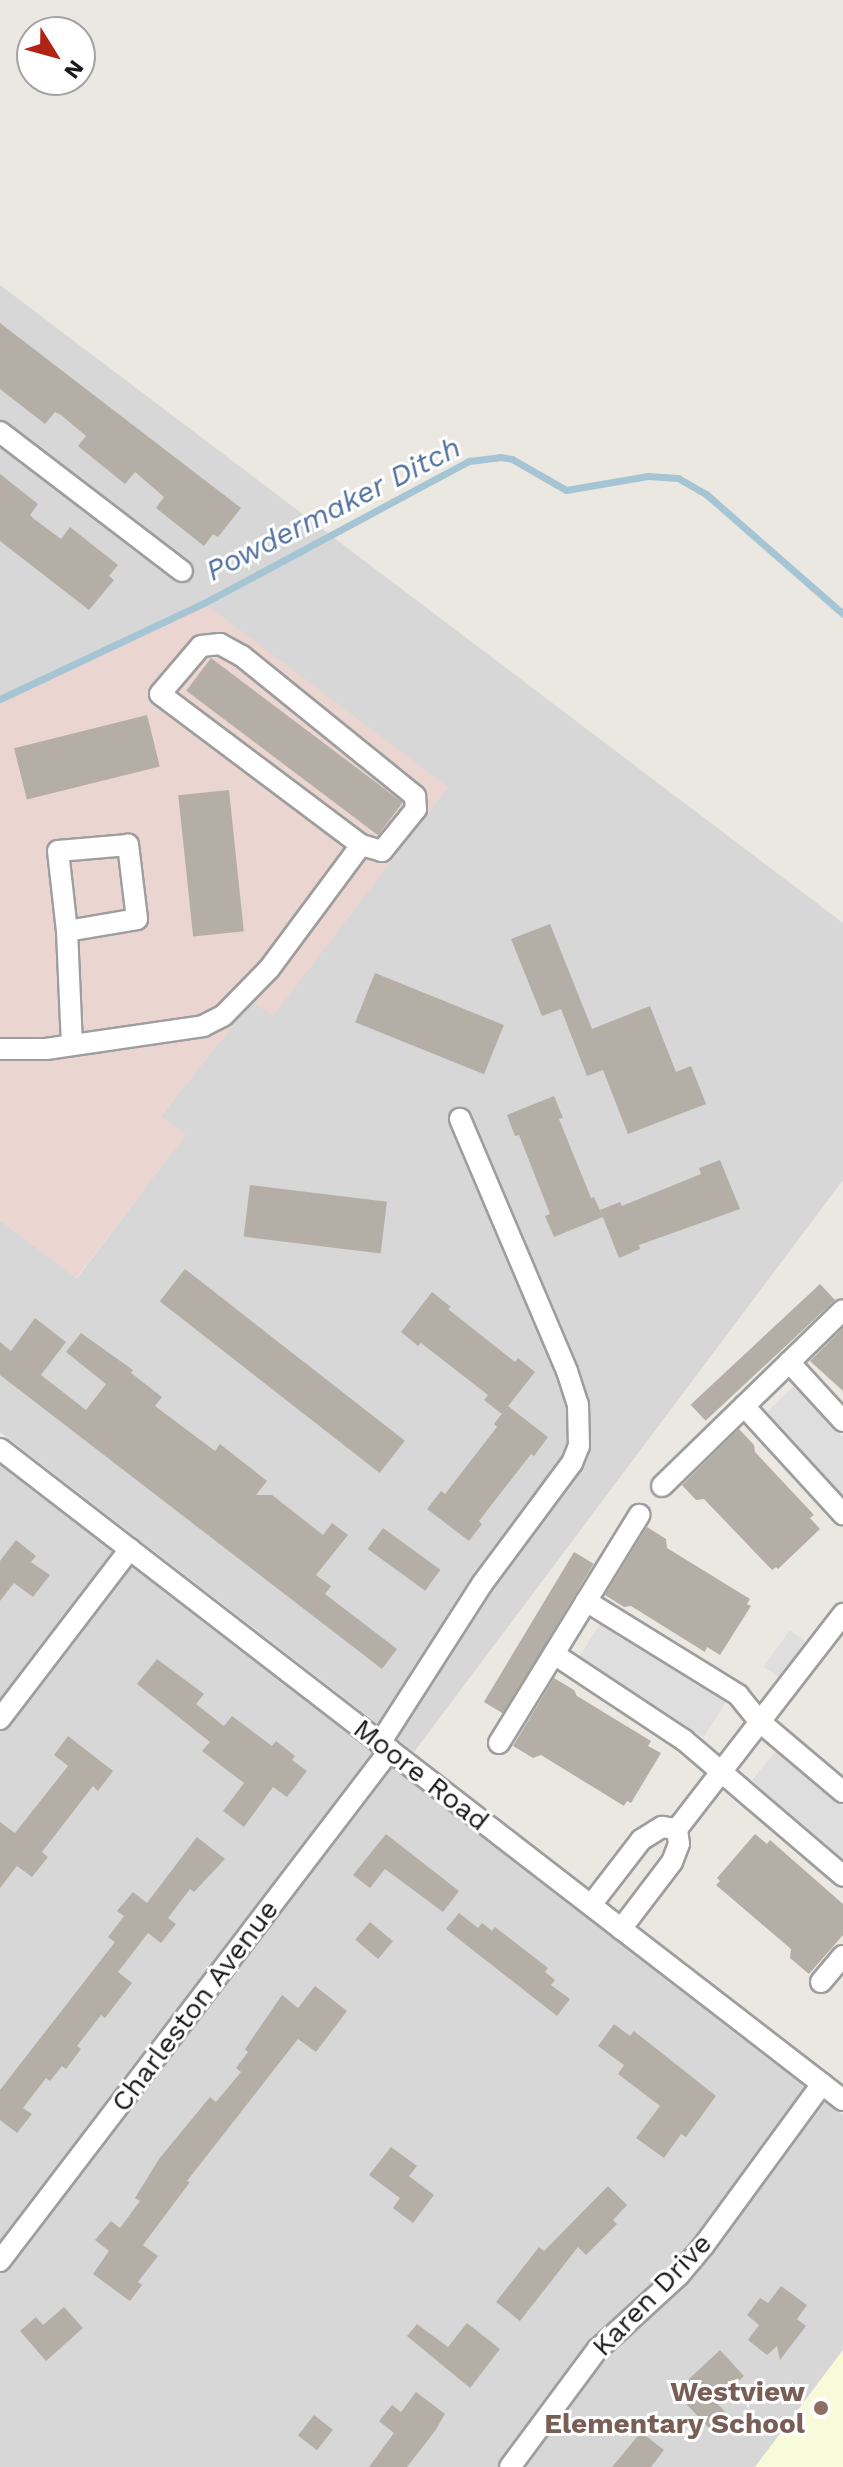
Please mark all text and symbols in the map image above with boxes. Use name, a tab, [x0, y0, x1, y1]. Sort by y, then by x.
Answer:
north arrow	[16, 16, 96, 96]
text: N	[59, 56, 89, 84]
water label: Powdermaker Ditch	[199, 429, 467, 589]
street label: Moore Road	[347, 1712, 495, 1838]
street label: Charleston Avenue	[104, 1893, 286, 2119]
street label: Karen Drive	[585, 2227, 719, 2363]
place label: Westview Elementary School	[544, 2375, 805, 2441]
marker: Westview Elementary School	[812, 2399, 830, 2417]

